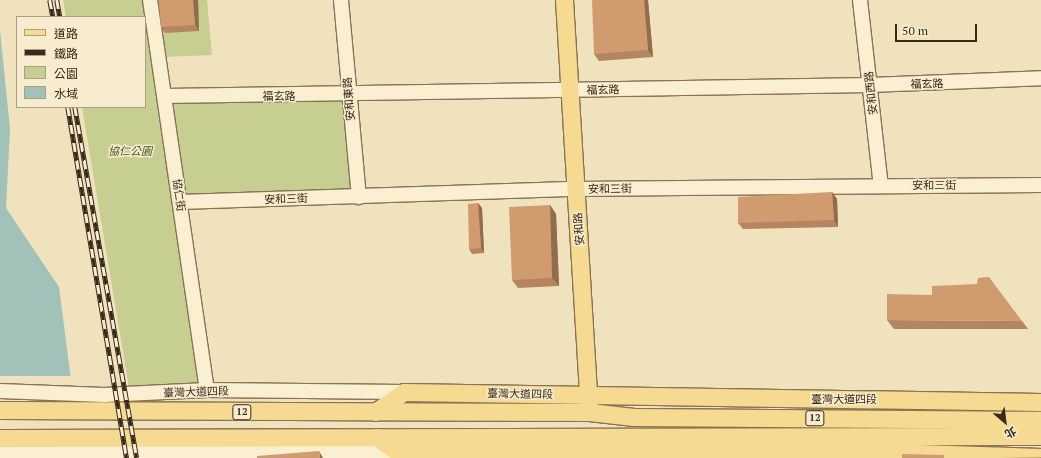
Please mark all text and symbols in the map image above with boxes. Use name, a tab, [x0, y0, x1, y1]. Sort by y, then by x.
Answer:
legend	[16, 16, 146, 108]
scale bar	[897, 16, 979, 42]
text: 50 m	[902, 23, 928, 38]
text: 道路	[54, 26, 78, 41]
text: 鐵路	[54, 46, 78, 61]
text: 公園	[54, 66, 78, 81]
street label: 安和西路	[862, 70, 880, 116]
street label: 安和東路	[341, 77, 357, 121]
street label: 福玄路	[910, 77, 944, 91]
street label: 福玄路	[586, 83, 620, 97]
text: 水域	[54, 86, 78, 101]
street label: 福玄路	[263, 89, 295, 103]
park label: 協仁公園	[108, 144, 152, 158]
street label: 協仁街	[170, 178, 188, 212]
street label: 安和三街	[912, 178, 956, 192]
street label: 安和三街	[588, 182, 632, 196]
street label: 安和三街	[264, 192, 308, 206]
street label: 安和路	[571, 212, 587, 246]
street label: 臺灣大道四段	[163, 384, 229, 400]
street label: 臺灣大道四段	[487, 387, 553, 401]
street label: 臺灣大道四段	[811, 392, 877, 406]
north arrow	[985, 402, 1025, 442]
road number: 12	[232, 404, 252, 420]
road number: 12	[805, 410, 825, 426]
text: 北	[1002, 424, 1019, 441]

